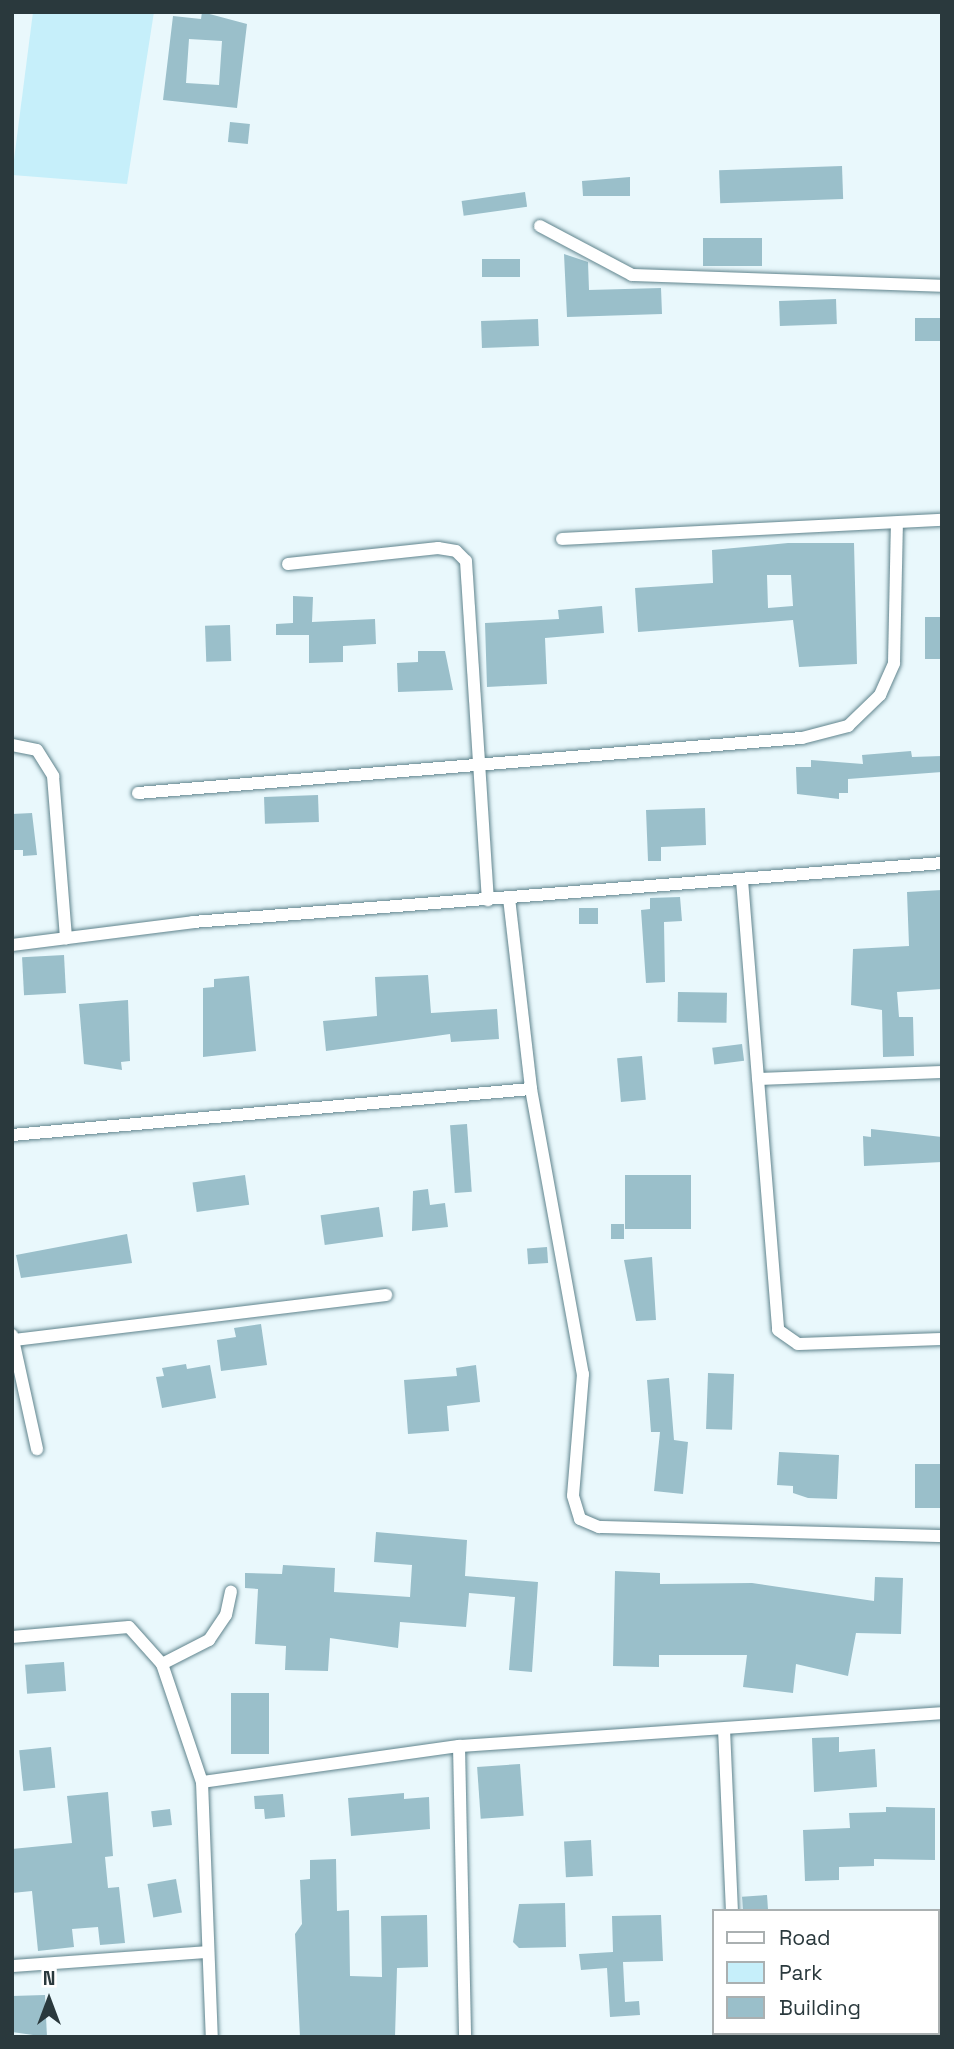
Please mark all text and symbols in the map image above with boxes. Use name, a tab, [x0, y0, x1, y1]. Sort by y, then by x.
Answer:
legend	[712, 1909, 940, 2035]
text: Road	[779, 1924, 831, 1951]
text: Park	[779, 1959, 823, 1986]
north arrow	[14, 1965, 84, 2035]
text: N	[43, 1966, 55, 1991]
text: Building	[779, 1994, 861, 2021]

